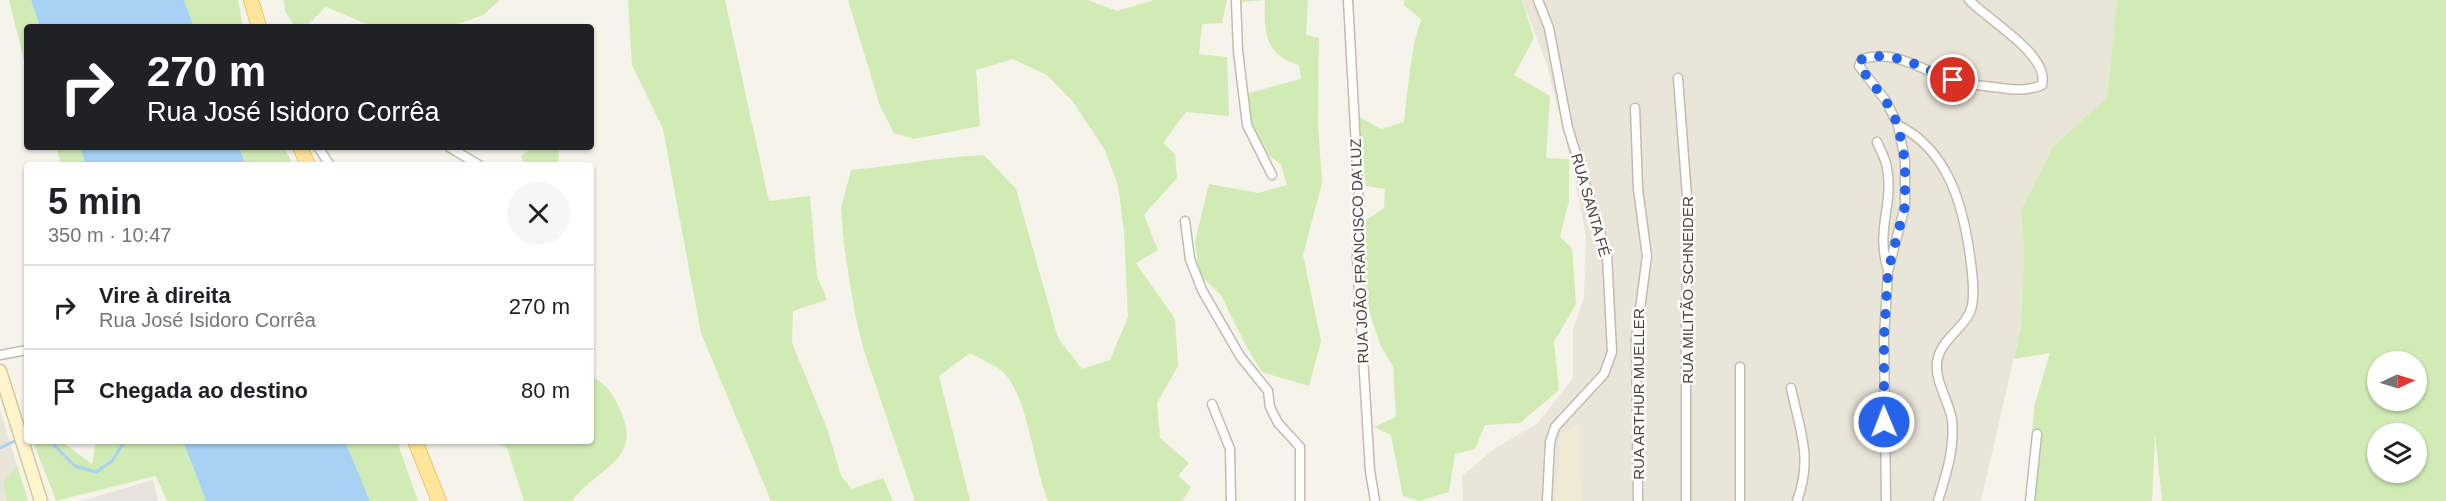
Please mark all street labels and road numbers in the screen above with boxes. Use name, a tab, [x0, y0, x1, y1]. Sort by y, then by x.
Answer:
street label: RUA JOÃO FRANCISCO DA LUZ	[1347, 138, 1371, 364]
street label: RUA SANTA FÉ	[1568, 152, 1614, 258]
street label: RUA MILITÃO SCHNEIDER	[1679, 196, 1696, 384]
street label: RUA ARTHUR MUELLER	[1630, 308, 1647, 480]

